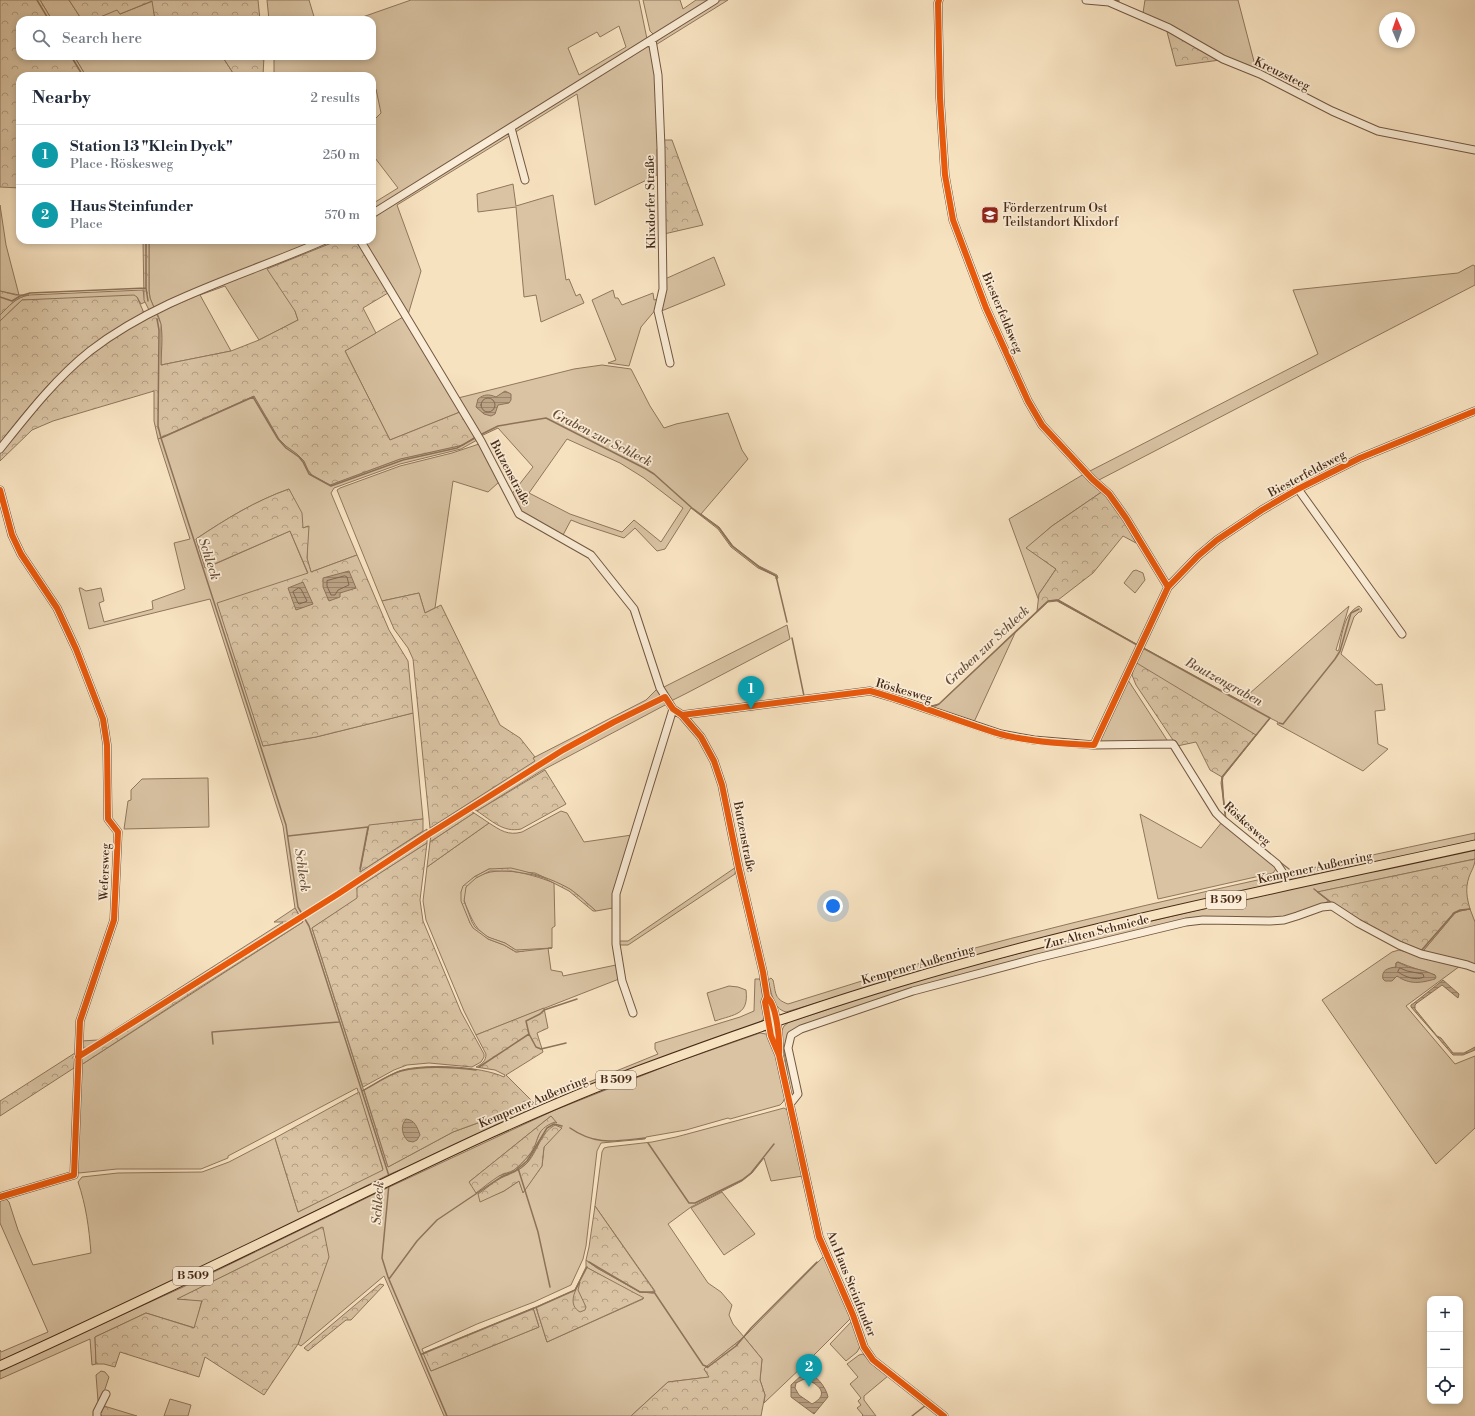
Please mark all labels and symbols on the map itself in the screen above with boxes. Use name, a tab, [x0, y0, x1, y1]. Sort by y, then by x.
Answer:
north arrow	[1379, 12, 1415, 48]
street label: Kreuzsteeg	[1252, 54, 1313, 94]
street label: Klixdorfer Straße	[643, 155, 659, 249]
place label: Förderzentrum Ost Teilstandort Klixdorf	[1003, 201, 1119, 230]
school or university icon: Förderzentrum Ost Teilstandort Klixdorf	[980, 205, 1000, 225]
street label: Biesterfeldsweg	[978, 270, 1026, 356]
water label: Graben zur Schleck	[549, 406, 655, 470]
street label: Butzenstraße	[486, 437, 534, 508]
street label: Biesterfeldsweg	[1265, 447, 1349, 501]
water label: Schleck	[195, 536, 223, 582]
water label: Graben zur Schleck	[941, 602, 1033, 689]
water label: Boutzengraben	[1182, 654, 1266, 710]
pin: 1	[738, 676, 764, 709]
street label: Röskesweg	[874, 676, 935, 706]
street label: Butzenstraße	[730, 799, 758, 874]
street label: Röskesweg	[1220, 799, 1274, 850]
street label: Wefersweg	[96, 842, 114, 902]
water label: Schleck	[291, 847, 313, 893]
street label: Kempener Außenring	[1256, 848, 1374, 887]
road number: B 509	[1206, 891, 1246, 909]
your location	[823, 896, 843, 916]
street label: Zur Alten Schmiede	[1043, 912, 1151, 952]
street label: Kempener Außenring	[860, 941, 977, 988]
road number: B 509	[596, 1071, 636, 1089]
street label: Kempener Außenring	[476, 1072, 590, 1132]
water label: Schleck	[368, 1180, 388, 1225]
street label: An Haus Steinfunder	[823, 1228, 879, 1339]
road number: B 509	[173, 1267, 213, 1285]
pin: 2	[796, 1354, 822, 1387]

